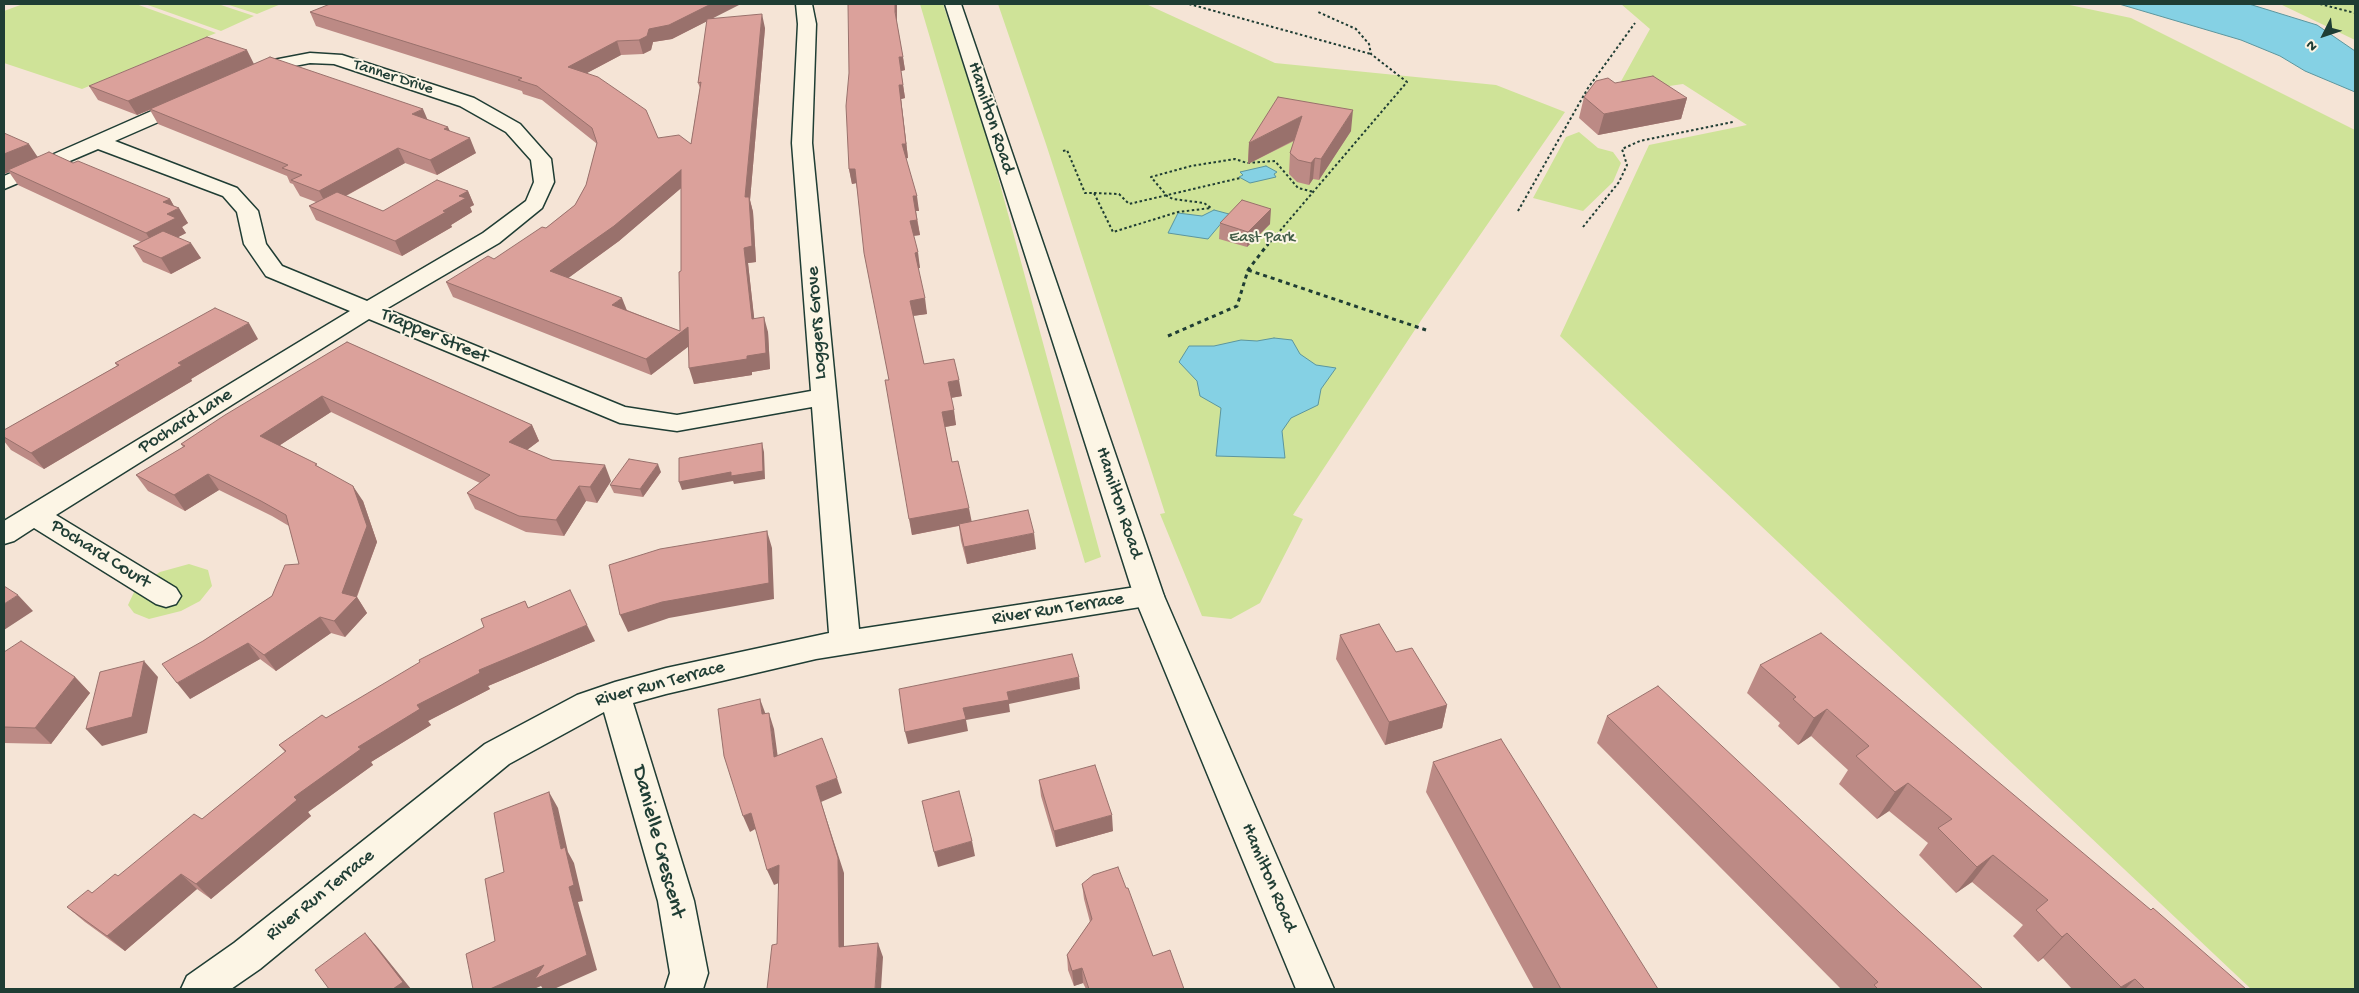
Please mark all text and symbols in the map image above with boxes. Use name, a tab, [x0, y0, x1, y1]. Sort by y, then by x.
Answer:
north arrow	[2299, 10, 2349, 60]
text: N	[2303, 36, 2322, 54]
street label: Tanner Drive	[351, 56, 435, 100]
street label: Hamilton Road	[961, 59, 1019, 177]
park label: East Park	[1229, 229, 1295, 249]
street label: Loggers Grove	[803, 266, 833, 380]
street label: Trapper Street	[377, 304, 491, 370]
street label: Pochard Lane	[135, 384, 237, 460]
street label: Hamilton Road	[1089, 444, 1147, 562]
street label: Pochard Court	[46, 515, 154, 595]
street label: River Run Terrace	[990, 588, 1126, 632]
street label: River Run Terrace	[593, 657, 727, 713]
street label: Danielle Crescent	[624, 763, 690, 921]
street label: Hamilton Road	[1235, 820, 1301, 936]
street label: River Run Terrace	[262, 845, 380, 947]

